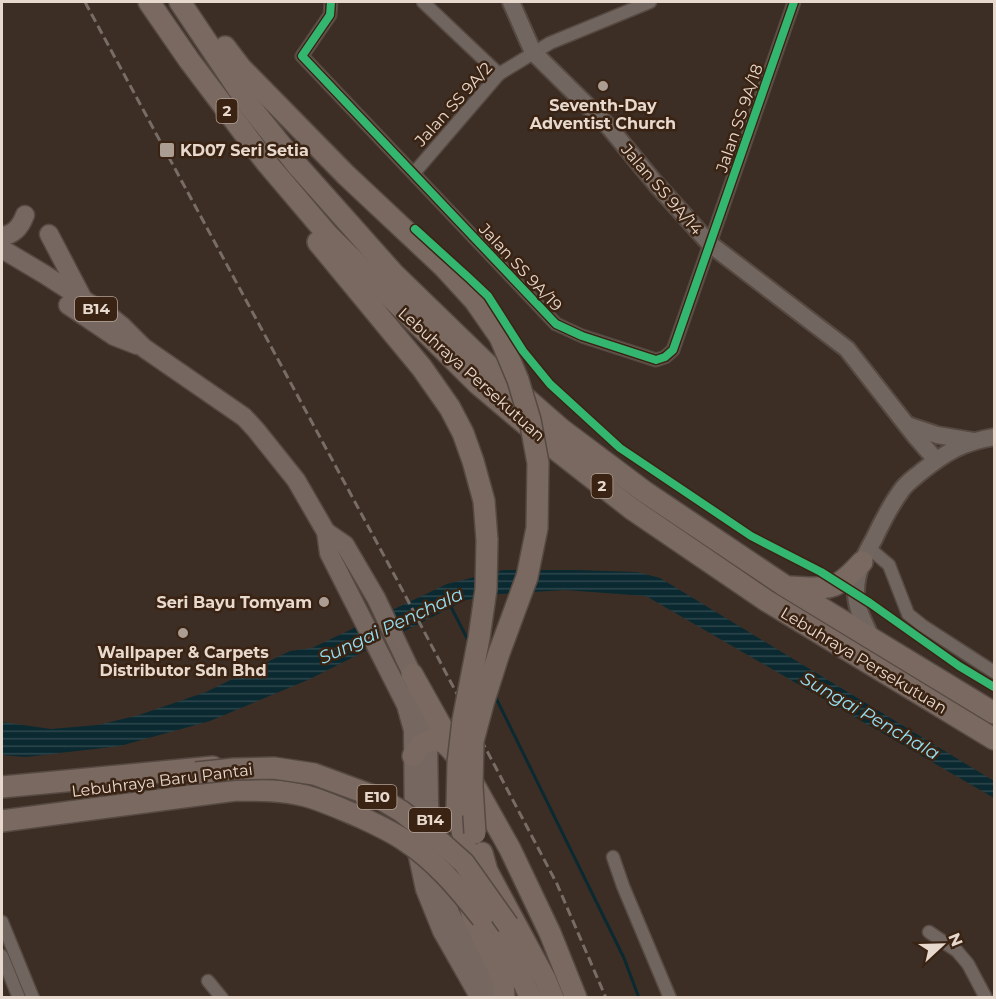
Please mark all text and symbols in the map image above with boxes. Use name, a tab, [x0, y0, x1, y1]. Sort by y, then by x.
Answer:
street label: Jalan SS 9A/2	[410, 59, 496, 151]
street label: Jalan SS 9A/18	[712, 61, 767, 176]
marker: Seventh-Day Adventist Church	[596, 79, 610, 93]
place label: Seventh-Day Adventist Church	[529, 96, 676, 133]
road number: 2	[216, 99, 238, 123]
street label: Jalan SS 9A/14	[616, 139, 706, 239]
marker: KD07 Seri Setia	[158, 141, 176, 159]
place label: KD07 Seri Setia	[180, 141, 309, 160]
street label: Jalan SS 9A/19	[474, 219, 566, 315]
road number: B14	[75, 297, 117, 321]
street label: Lebuhraya Persekutuan	[394, 303, 549, 445]
road number: 2	[592, 474, 612, 498]
water label: Sungai Penchala	[315, 583, 467, 669]
place label: Seri Bayu Tomyam	[156, 593, 312, 612]
marker: Seri Bayu Tomyam	[317, 595, 331, 609]
street label: Lebuhraya Persekutuan	[777, 603, 950, 718]
marker: Wallpaper & Carpets Distributor Sdn Bhd	[176, 626, 190, 640]
place label: Wallpaper & Carpets Distributor Sdn Bhd	[97, 643, 269, 680]
water label: Sungai Penchala	[797, 667, 943, 765]
street label: Lebuhraya Baru Pantai	[70, 760, 254, 801]
road number: E10	[358, 785, 397, 809]
road number: B14	[409, 808, 451, 832]
north arrow	[912, 915, 972, 975]
text: N	[944, 930, 967, 949]

